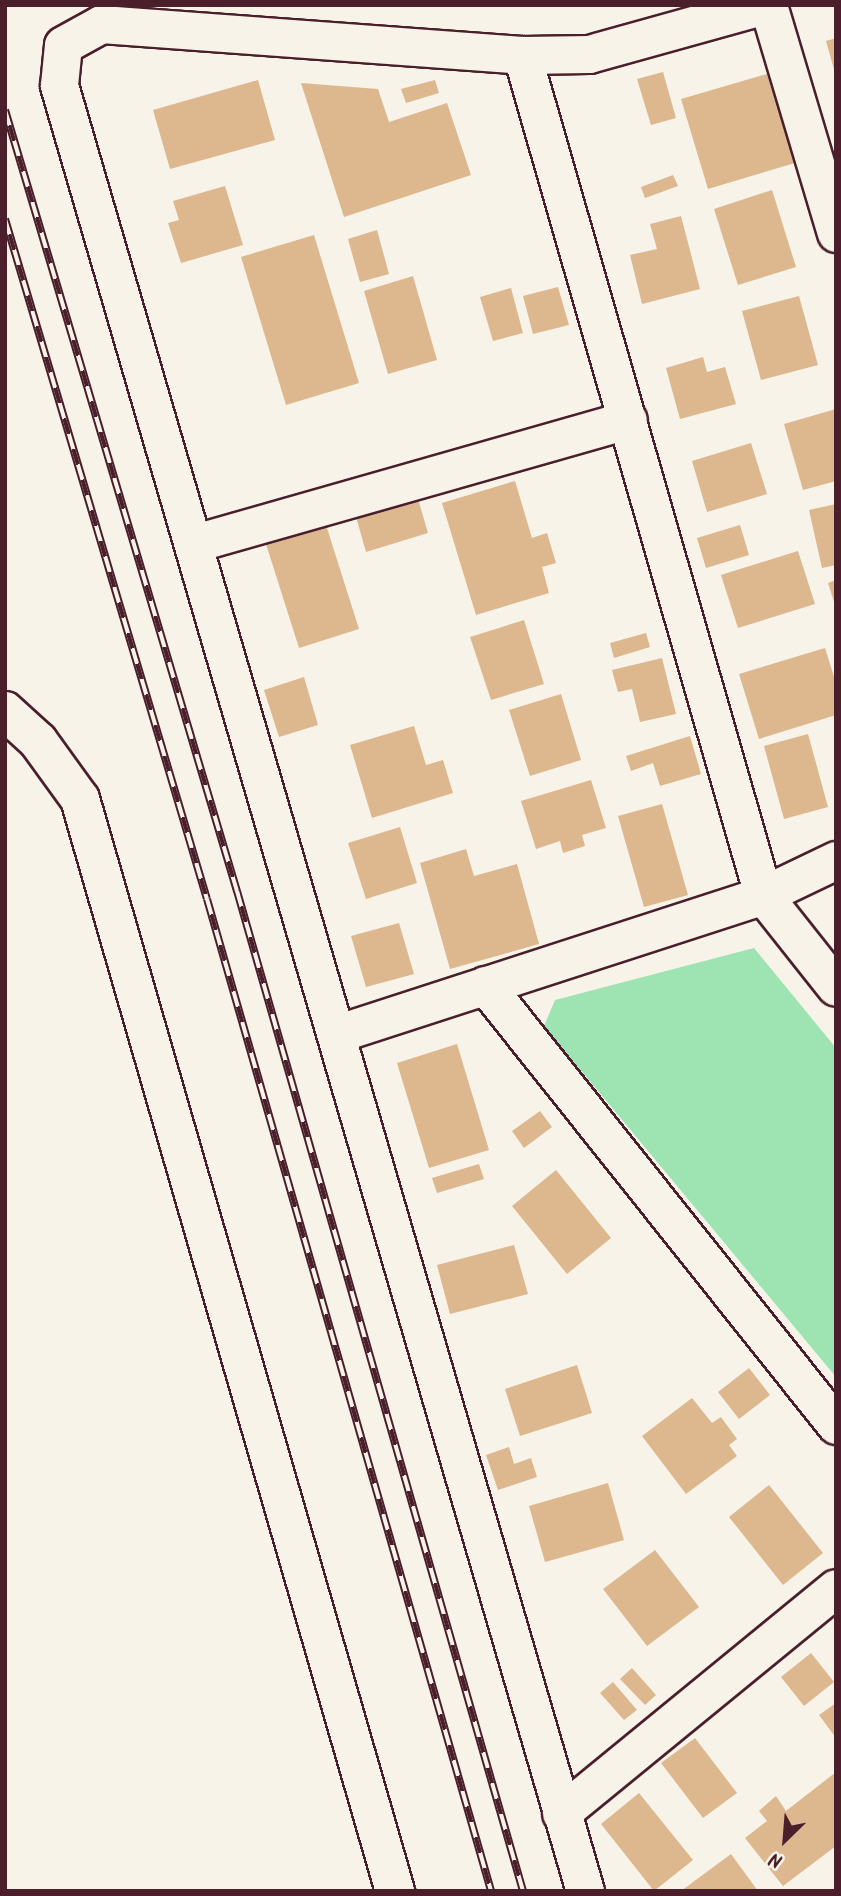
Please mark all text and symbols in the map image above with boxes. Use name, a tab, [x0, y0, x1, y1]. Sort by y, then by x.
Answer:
north arrow	[750, 1805, 820, 1875]
text: N	[764, 1843, 788, 1875]

